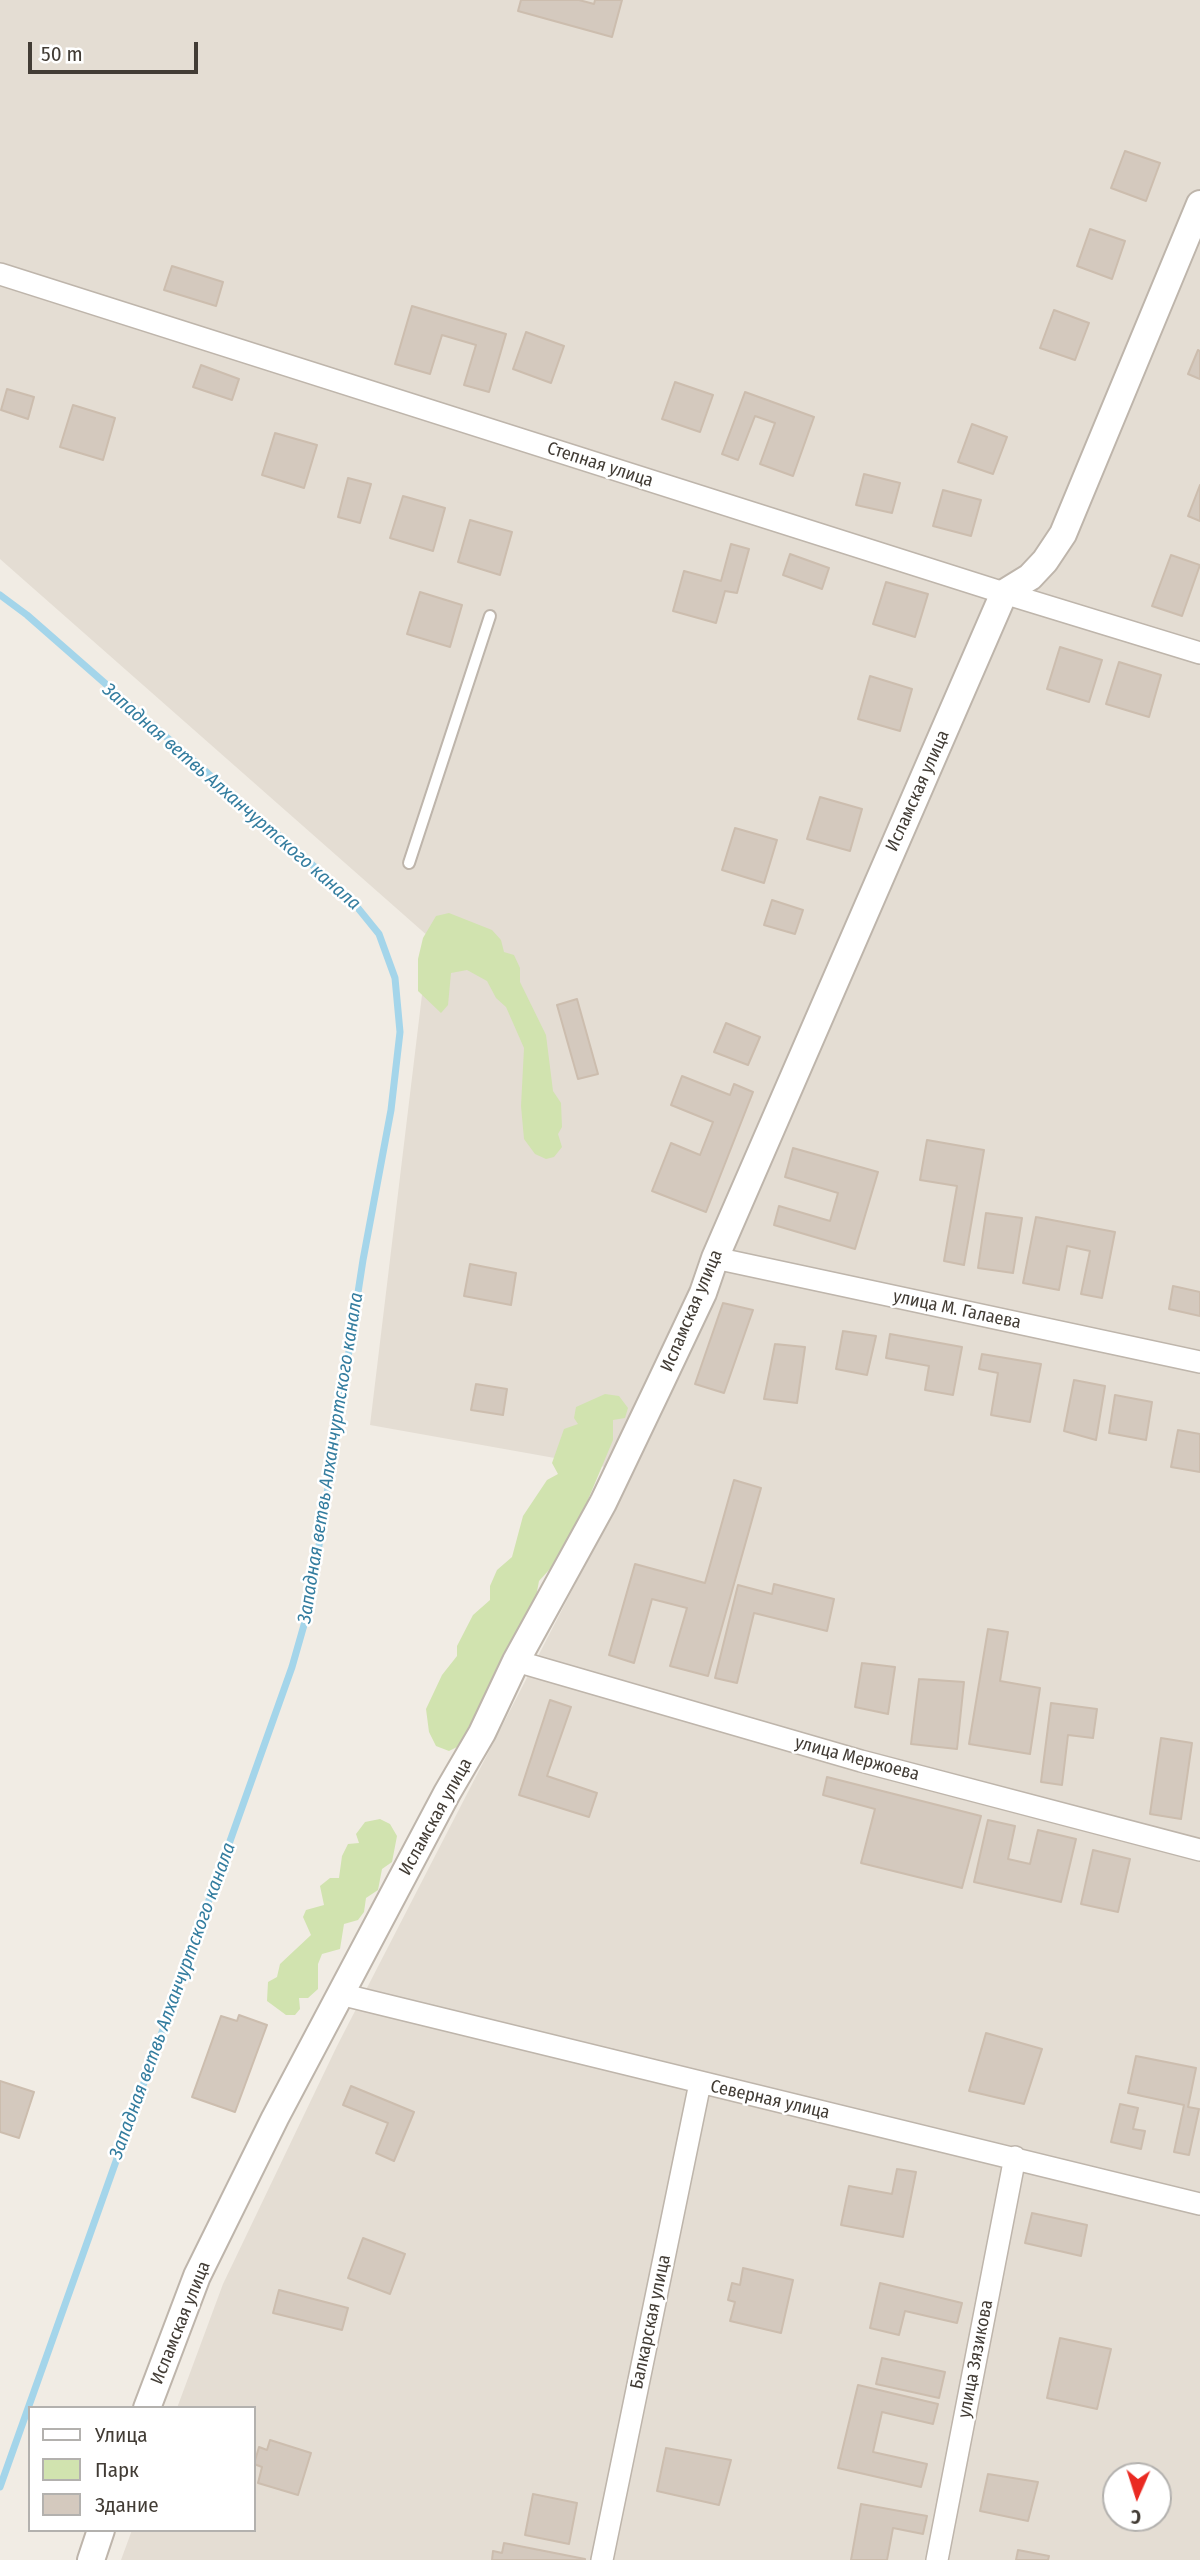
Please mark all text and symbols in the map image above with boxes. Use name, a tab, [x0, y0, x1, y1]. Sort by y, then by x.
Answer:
scale bar	[32, 28, 201, 72]
text: 50 m	[41, 41, 83, 67]
street label: Степная улица	[544, 438, 656, 492]
water label: Западная ветвь Алханчуртского канала	[97, 679, 365, 915]
street label: Исламская улица	[882, 727, 954, 855]
street label: Исламская улица	[657, 1247, 727, 1375]
street label: улица М. Галаева	[891, 1286, 1023, 1334]
water label: Западная ветвь Алханчуртского канала	[294, 1291, 368, 1625]
street label: улица Мержоева	[792, 1732, 922, 1786]
street label: Исламская улица	[395, 1755, 477, 1879]
water label: Западная ветвь Алханчуртского канала	[105, 1840, 241, 2162]
street label: Северная улица	[708, 2076, 832, 2124]
street label: Балкарская улица	[626, 2253, 676, 2391]
street label: Исламская улица	[147, 2258, 215, 2388]
street label: улица Зязикова	[954, 2298, 998, 2420]
legend	[28, 2406, 256, 2532]
text: Улица	[95, 2422, 148, 2448]
text: Парк	[95, 2457, 139, 2483]
north arrow	[1102, 2462, 1172, 2532]
text: Здание	[95, 2492, 159, 2518]
text: С	[1130, 2505, 1142, 2528]

